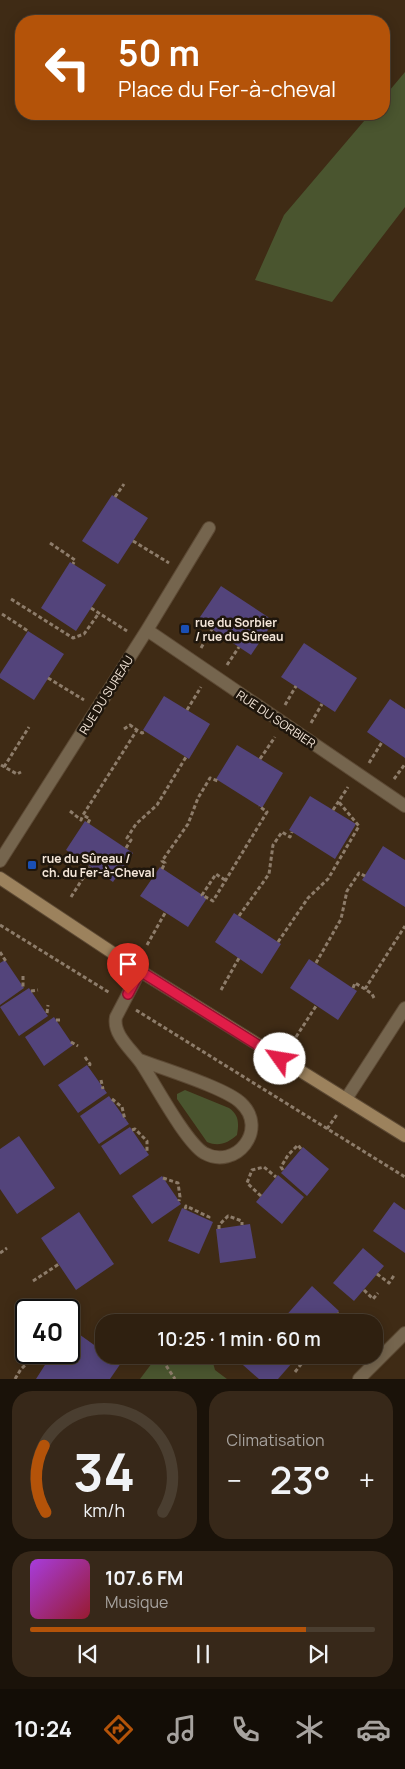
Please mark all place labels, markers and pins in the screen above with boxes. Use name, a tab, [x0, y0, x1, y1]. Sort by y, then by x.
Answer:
place label: rue du Sorbier / rue du Sûreau	[195, 614, 283, 645]
marker: rue du Sorbier / rue du Sûreau	[179, 623, 191, 635]
place label: rue du Sûreau / ch. du Fer-à-Cheval	[42, 850, 155, 881]
marker: rue du Sûreau / ch. du Fer-à-Cheval	[26, 859, 38, 871]
pin	[107, 943, 149, 994]

